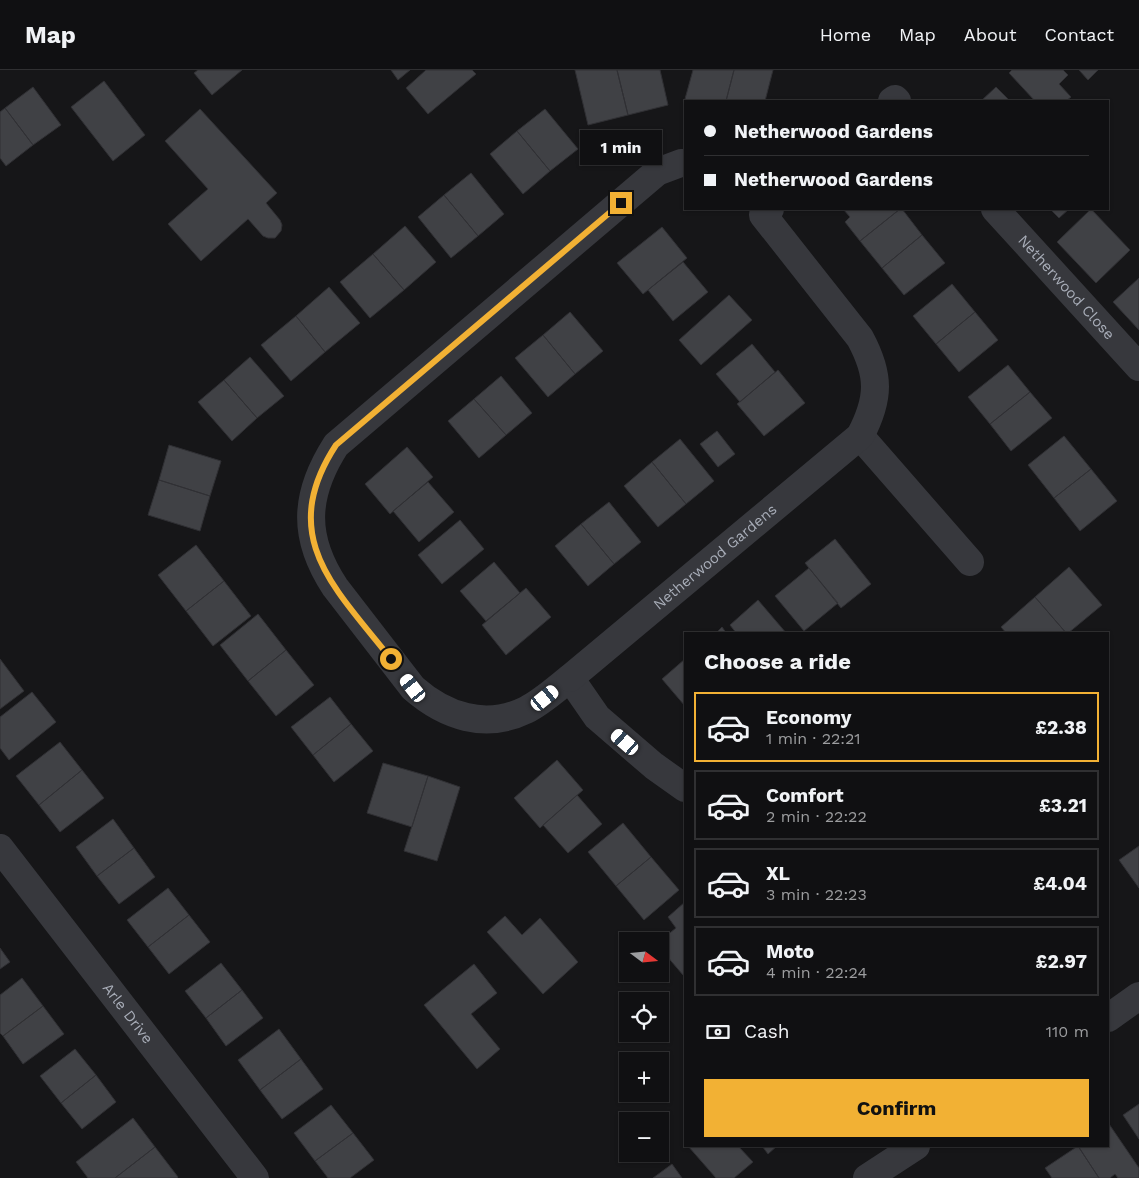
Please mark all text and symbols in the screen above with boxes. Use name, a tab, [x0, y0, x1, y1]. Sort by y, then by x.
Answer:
text: Map	[25, 21, 76, 49]
text: Home	[820, 24, 871, 45]
text: Map	[899, 24, 936, 45]
text: About	[964, 24, 1016, 45]
text: Contact	[1044, 24, 1114, 45]
text: Netherwood Gardens	[734, 120, 933, 143]
callout: 1 min	[580, 131, 662, 166]
text: 1 min	[600, 138, 642, 157]
text: Netherwood Gardens	[734, 168, 933, 191]
route end	[610, 192, 632, 214]
street label: Netherwood Close	[1014, 231, 1119, 343]
street label: Netherwood Gardens	[650, 500, 780, 614]
route start	[380, 648, 402, 670]
text: Choose a ride	[704, 649, 851, 674]
car	[397, 672, 428, 704]
car	[528, 683, 561, 713]
icon: car	[706, 705, 751, 750]
text: Economy	[766, 706, 851, 729]
text: £2.38	[1035, 716, 1087, 739]
car	[608, 726, 641, 758]
text: 1 min · 22:21	[766, 729, 861, 748]
icon: car	[706, 783, 751, 828]
text: Comfort	[766, 784, 844, 807]
text: £3.21	[1039, 794, 1087, 817]
text: 2 min · 22:22	[766, 807, 867, 826]
icon: car	[706, 861, 751, 906]
text: XL	[766, 862, 790, 885]
text: £4.04	[1033, 872, 1087, 895]
text: 3 min · 22:23	[766, 885, 867, 904]
north arrow	[619, 932, 669, 982]
map controls	[619, 932, 669, 1162]
icon: car	[706, 939, 751, 984]
text: Moto	[766, 940, 814, 963]
text: £2.97	[1036, 950, 1087, 973]
text: 4 min · 22:24	[766, 963, 867, 982]
street label: Arle Drive	[99, 979, 157, 1047]
button: locate	[619, 992, 669, 1042]
icon: cash	[704, 1018, 732, 1046]
text: Cash	[744, 1020, 790, 1043]
text: 110 m	[1046, 1022, 1089, 1041]
button: +	[619, 1052, 669, 1102]
button: Confirm	[704, 1079, 1089, 1137]
button: −	[619, 1112, 669, 1162]

